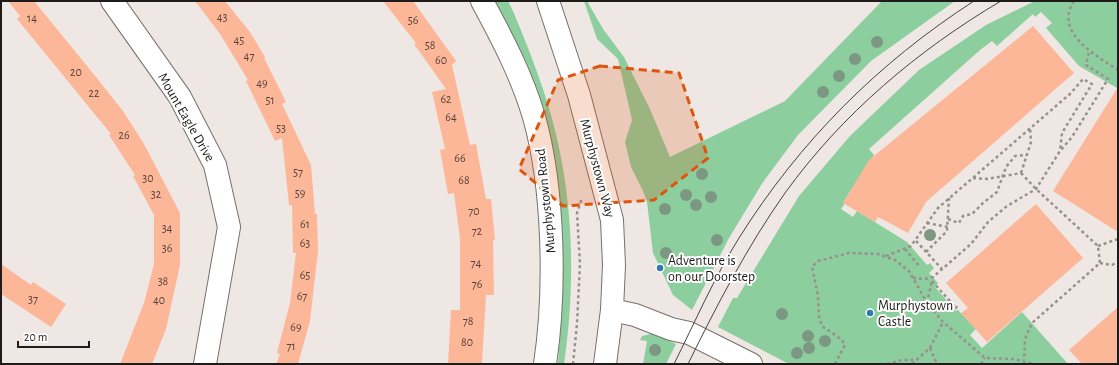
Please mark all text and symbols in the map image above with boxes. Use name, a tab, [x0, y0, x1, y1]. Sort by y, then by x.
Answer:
house number: 43	[217, 11, 227, 23]
house number: 14	[27, 12, 37, 24]
house number: 56	[408, 14, 419, 26]
house number: 45	[234, 34, 244, 46]
house number: 58	[425, 39, 436, 51]
house number: 47	[244, 50, 254, 62]
house number: 60	[435, 54, 447, 66]
house number: 20	[70, 66, 82, 78]
street label: Mount Eagle Drive	[155, 71, 217, 164]
house number: 49	[256, 77, 268, 89]
house number: 22	[89, 87, 100, 99]
house number: 62	[440, 93, 452, 105]
house number: 51	[265, 94, 275, 106]
house number: 64	[445, 111, 457, 123]
street label: Murphystown Way	[577, 117, 617, 219]
house number: 53	[276, 122, 286, 134]
house number: 26	[118, 129, 130, 141]
street label: Murphystown Road	[534, 148, 558, 254]
house number: 66	[454, 152, 466, 164]
house number: 57	[293, 166, 303, 178]
house number: 30	[142, 172, 154, 184]
house number: 68	[458, 174, 470, 186]
house number: 59	[295, 187, 306, 199]
house number: 32	[151, 188, 162, 200]
house number: 70	[468, 205, 480, 217]
house number: 61	[300, 218, 310, 230]
house number: 34	[162, 222, 173, 234]
house number: 72	[472, 225, 483, 237]
house number: 63	[300, 237, 310, 249]
house number: 36	[162, 242, 173, 254]
place label: Adventure is on our Doorstep	[668, 254, 755, 284]
house number: 74	[471, 257, 482, 269]
marker: Adventure is on our Doorstep	[655, 263, 665, 273]
house number: 65	[300, 269, 310, 281]
house number: 38	[158, 275, 169, 287]
house number: 76	[472, 278, 483, 290]
house number: 67	[297, 290, 307, 302]
house number: 37	[28, 293, 38, 305]
house number: 40	[153, 294, 165, 306]
place label: Murphystown Castle	[878, 299, 953, 329]
marker: Murphystown Castle	[865, 308, 875, 318]
house number: 78	[463, 315, 474, 327]
house number: 69	[290, 321, 302, 333]
scale bar	[18, 323, 89, 349]
text: 20 m	[24, 331, 47, 343]
house number: 80	[461, 336, 473, 348]
house number: 71	[286, 340, 296, 352]

